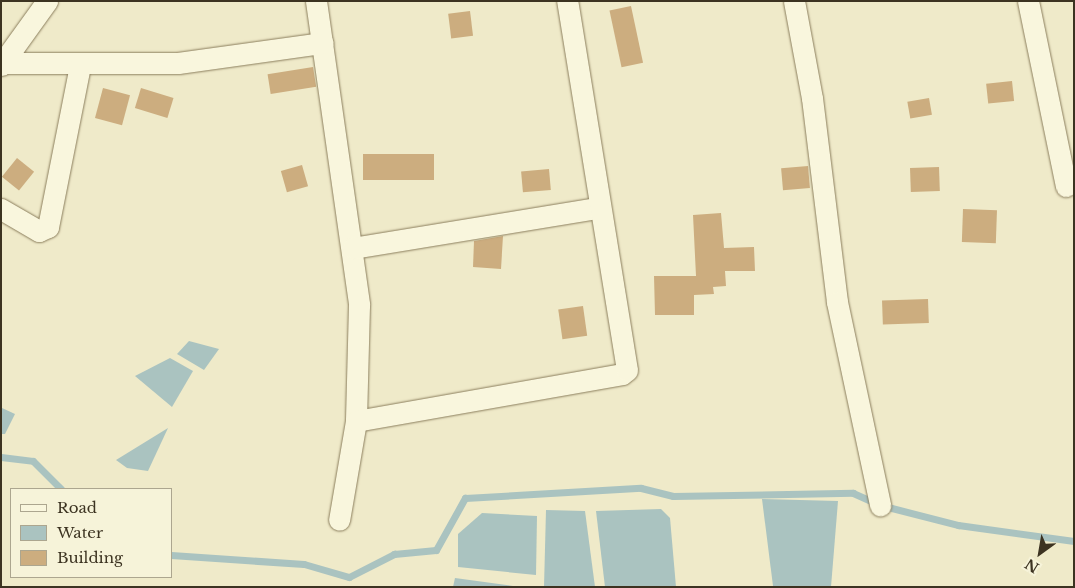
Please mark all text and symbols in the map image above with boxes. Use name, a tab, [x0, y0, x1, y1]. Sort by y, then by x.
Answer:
legend	[10, 488, 172, 578]
text: Road	[57, 498, 97, 517]
text: Water	[57, 523, 103, 542]
north arrow	[1015, 528, 1065, 578]
text: Building	[57, 548, 123, 567]
text: N	[1022, 555, 1042, 577]

